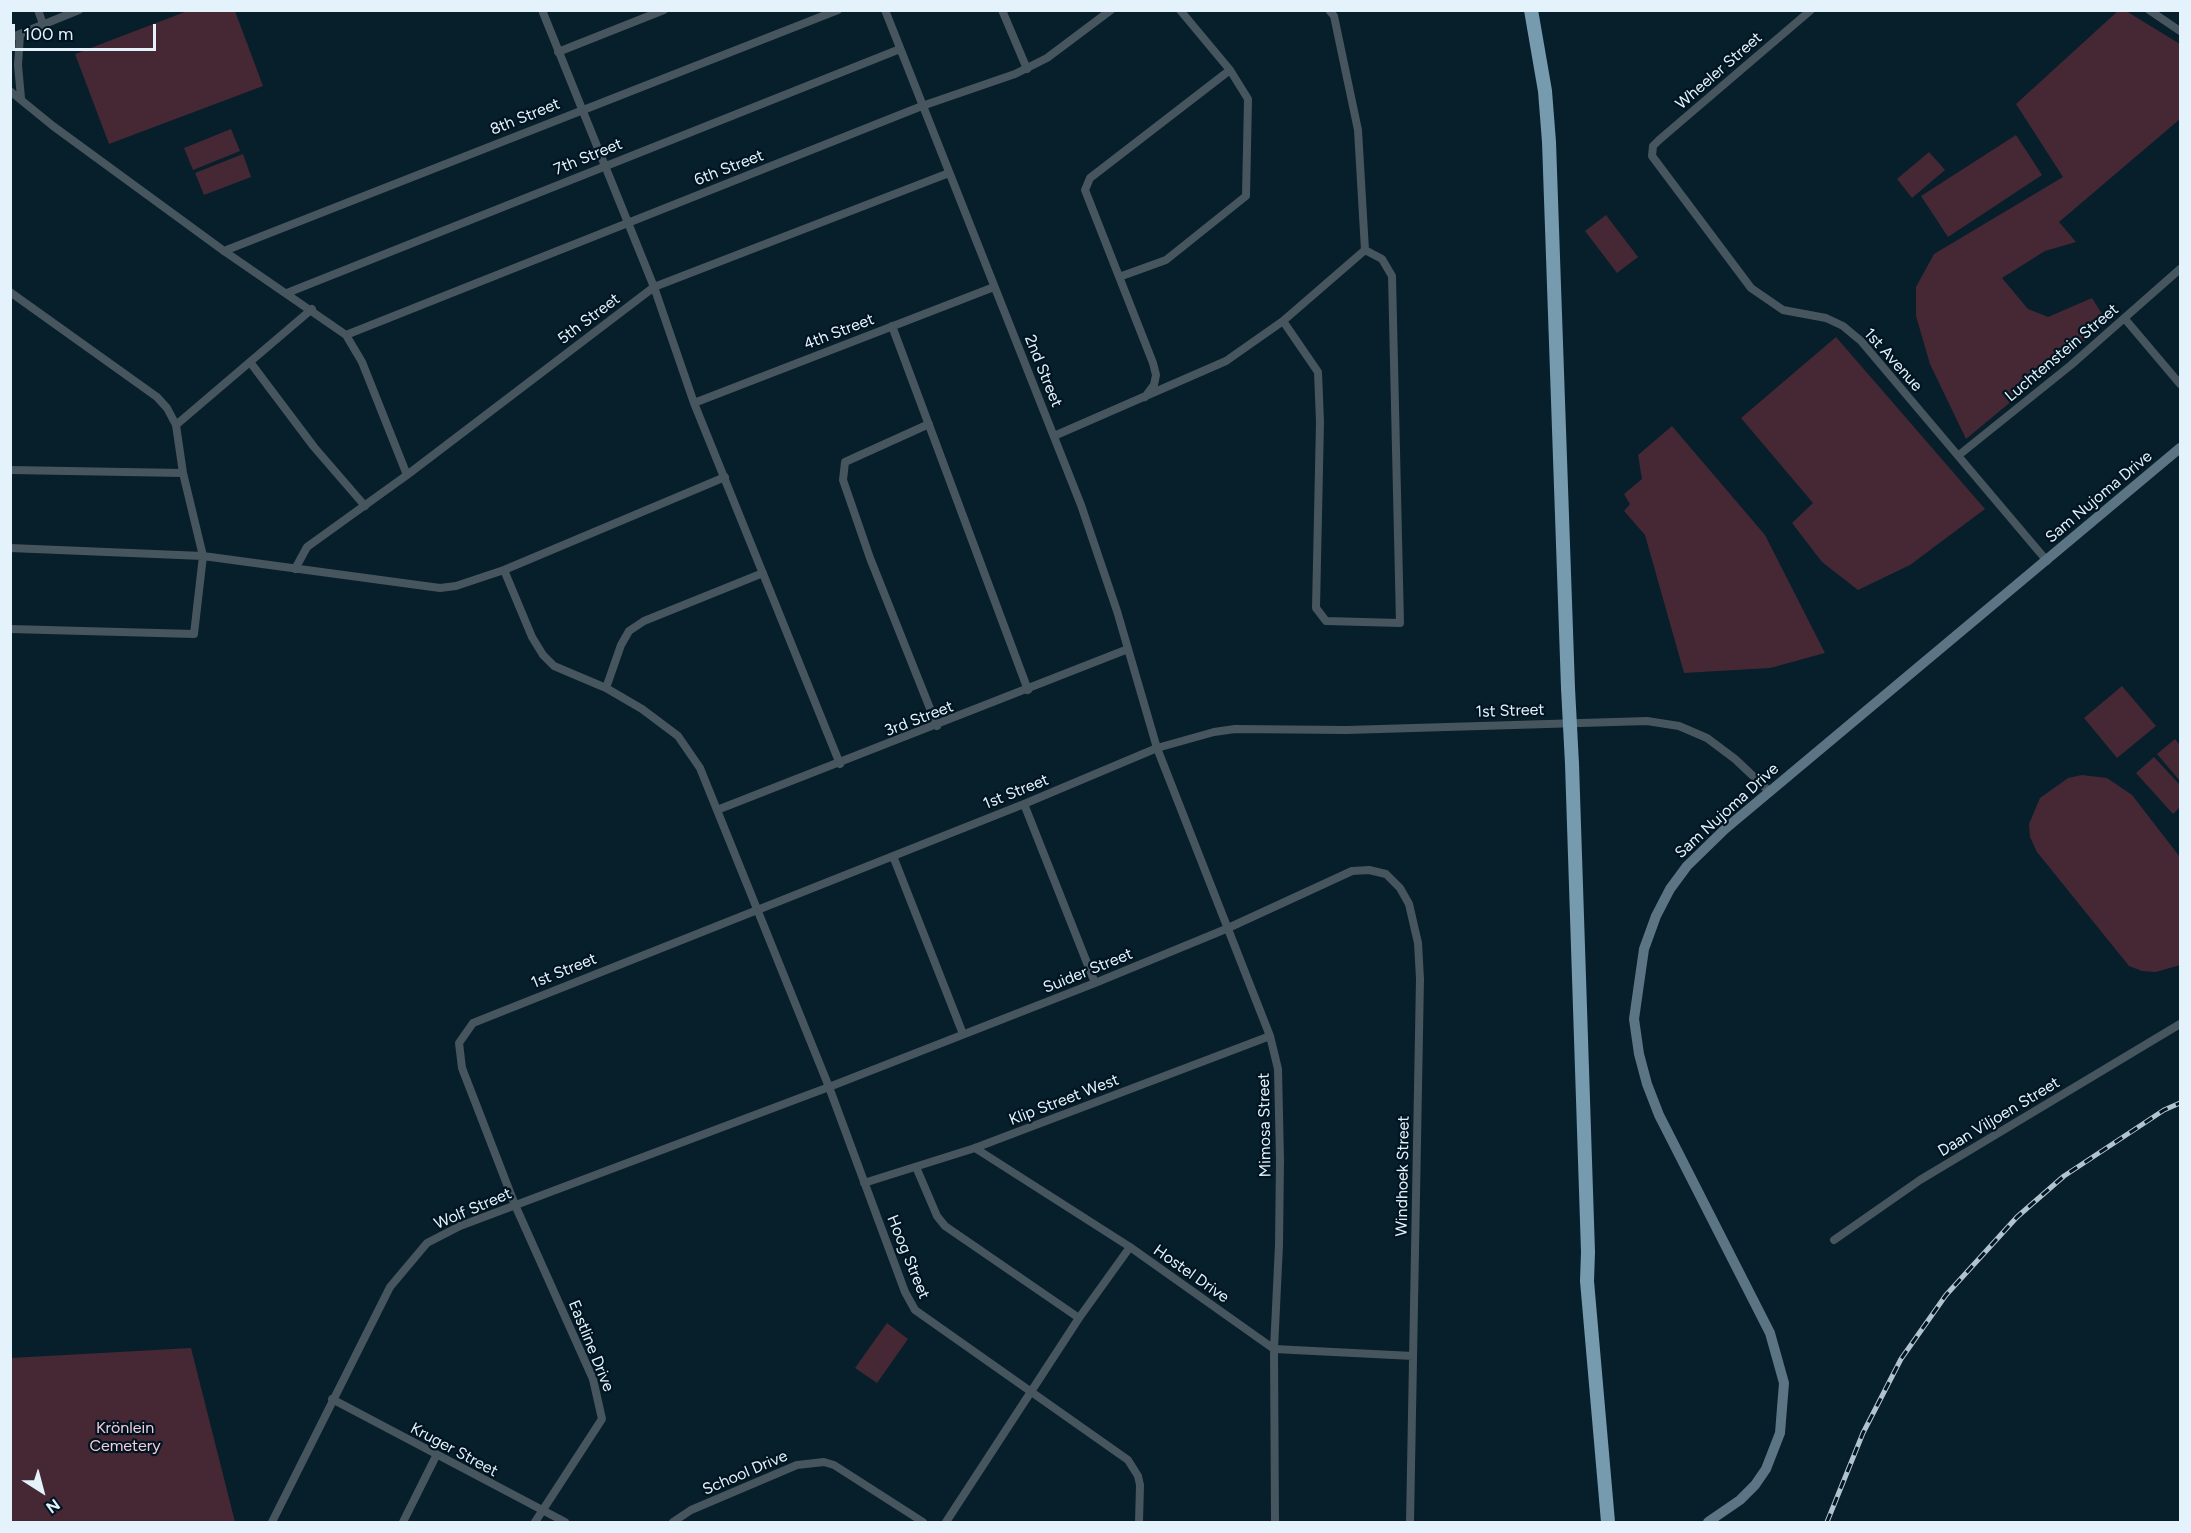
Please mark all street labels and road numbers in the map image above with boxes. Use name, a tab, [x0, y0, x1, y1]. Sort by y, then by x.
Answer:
street label: Wheeler Street	[1672, 28, 1766, 114]
street label: 8th Street	[487, 94, 563, 140]
street label: 7th Street	[551, 135, 625, 179]
street label: 6th Street	[692, 146, 766, 190]
street label: 5th Street	[554, 289, 624, 349]
street label: Luchtenstein Street	[2001, 300, 2123, 406]
street label: 4th Street	[801, 310, 877, 354]
street label: 1st Avenue	[1860, 325, 1926, 395]
street label: 2nd Street	[1020, 332, 1066, 410]
street label: Sam Nujoma Drive	[2042, 447, 2156, 547]
street label: 3rd Street	[882, 697, 956, 741]
street label: 1st Street	[1475, 700, 1545, 722]
street label: Sam Nujoma Drive	[1671, 759, 1783, 863]
street label: 1st Street	[980, 770, 1052, 814]
street label: Suider Street	[1040, 944, 1136, 998]
street label: 1st Street	[528, 949, 600, 993]
street label: Klip Street West	[1006, 1070, 1122, 1130]
street label: Mimosa Street	[1254, 1073, 1276, 1177]
street label: Daan Viljoen Street	[1935, 1073, 2063, 1161]
street label: Windhoek Street	[1392, 1115, 1414, 1237]
street label: Wolf Street	[431, 1184, 515, 1234]
street label: Hoog Street	[882, 1212, 934, 1302]
street label: Hostel Drive	[1149, 1241, 1233, 1307]
street label: Eastline Drive	[564, 1297, 618, 1395]
street label: Kruger Street	[407, 1419, 501, 1481]
street label: School Drive	[700, 1446, 790, 1500]

